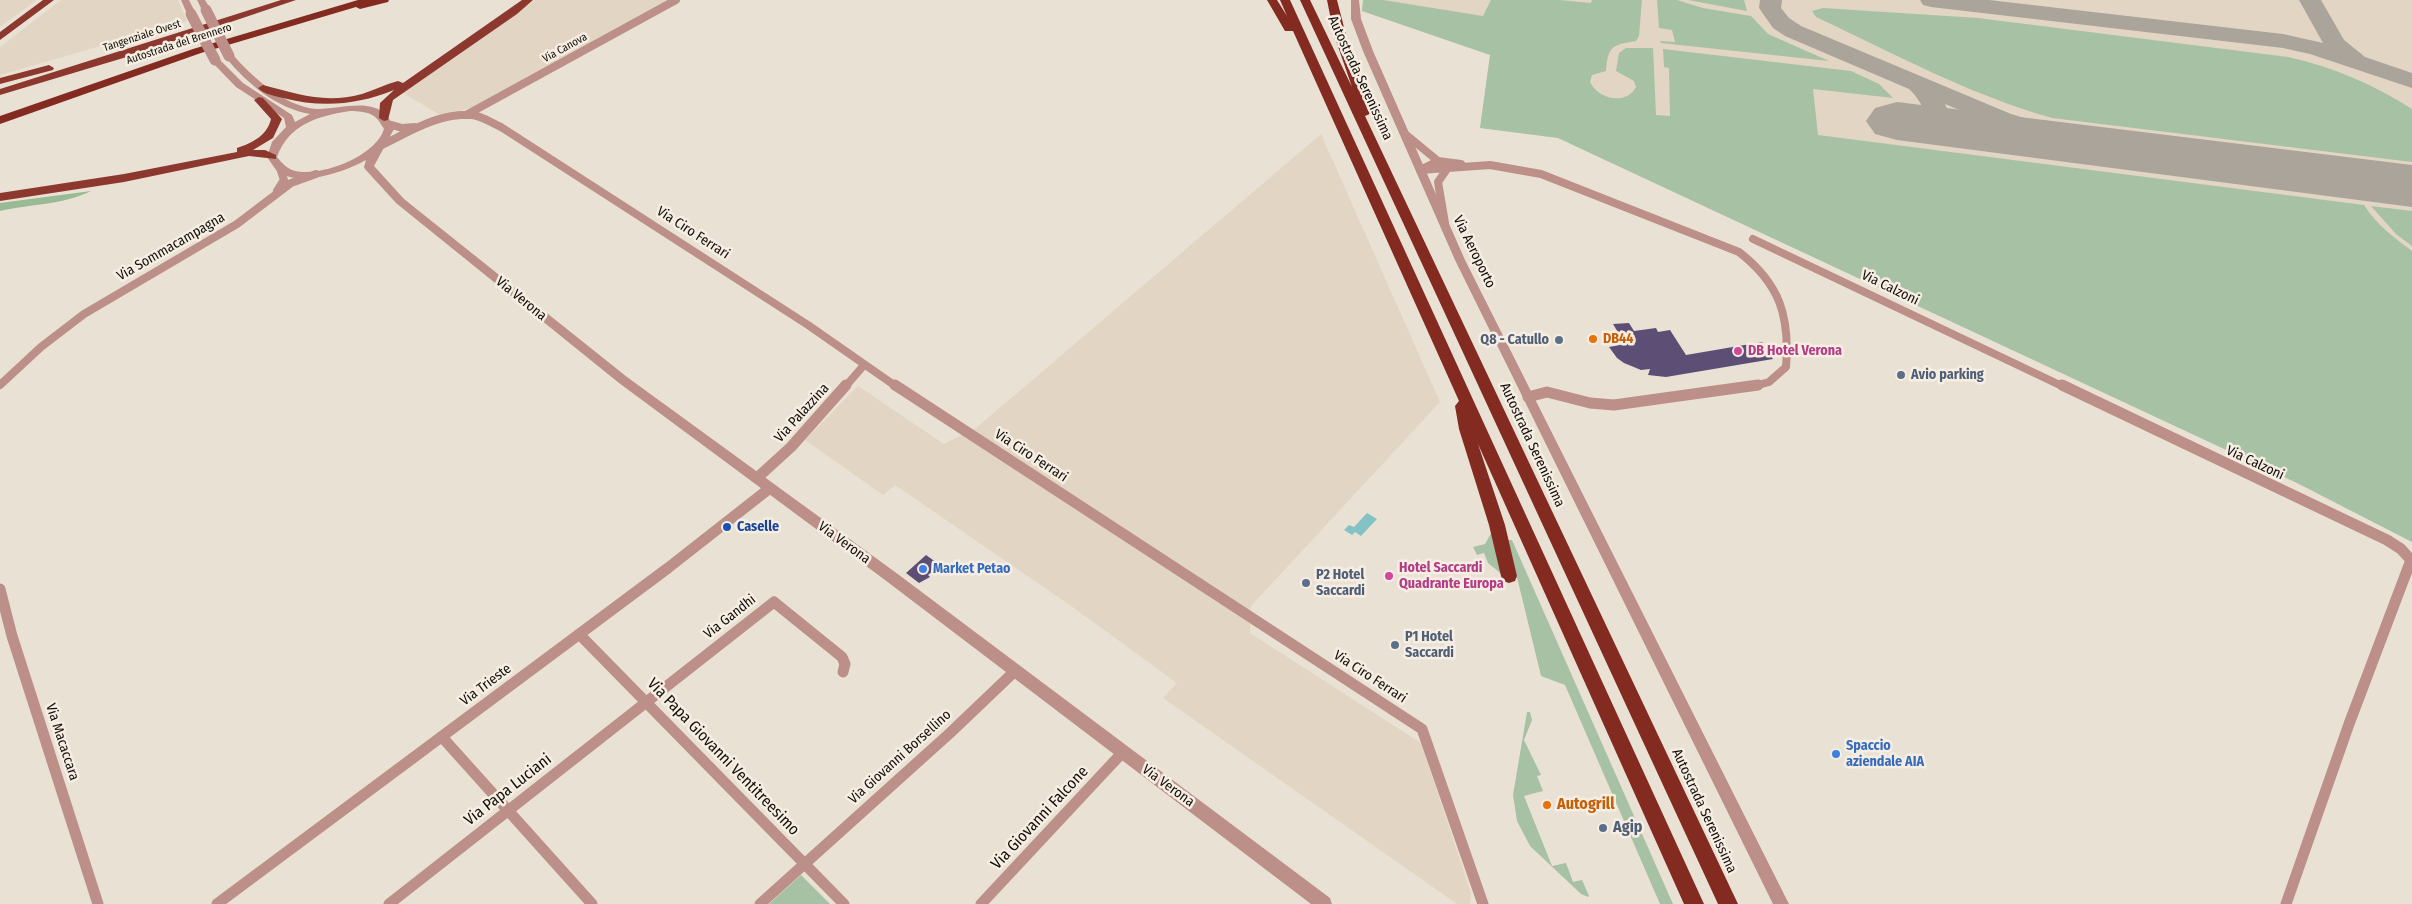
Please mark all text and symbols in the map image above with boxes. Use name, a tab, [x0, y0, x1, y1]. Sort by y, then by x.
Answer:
street label: Autostrada Serenissima	[1324, 13, 1396, 143]
street label: Tangenziale Ovest	[102, 17, 182, 55]
street label: Autostrada del Brennero	[125, 21, 233, 67]
street label: Via Canova	[540, 30, 590, 66]
street label: Via Ciro Ferrari	[653, 203, 733, 263]
street label: Via Sommacampagna	[114, 209, 228, 285]
street label: Via Aeroporto	[1449, 213, 1499, 291]
street label: Via Calzoni	[1858, 267, 1922, 309]
street label: Via Verona	[492, 273, 550, 325]
place label: DB44	[1603, 331, 1633, 347]
place label: Q8 - Catullo	[1480, 332, 1549, 348]
marker: DB44	[1587, 333, 1599, 345]
marker: Q8 - Catullo	[1553, 334, 1565, 346]
place label: DB Hotel Verona	[1748, 343, 1842, 359]
marker: DB Hotel Verona	[1732, 345, 1744, 357]
place label: Avio parking	[1911, 367, 1984, 383]
marker: Avio parking	[1895, 369, 1907, 381]
street label: Via Palazzina	[771, 380, 833, 446]
street label: Autostrada Serenissima	[1496, 380, 1568, 510]
street label: Via Ciro Ferrari	[991, 426, 1071, 486]
street label: Via Calzoni	[2223, 442, 2287, 484]
street label: Via Verona	[815, 518, 873, 568]
place label: Caselle	[737, 519, 779, 535]
marker: Caselle	[721, 521, 733, 533]
place label: Hotel Saccardi Quadrante Europa	[1399, 560, 1504, 592]
place label: Market Petao	[933, 561, 1011, 577]
marker: Market Petao	[917, 563, 929, 575]
place label: P2 Hotel Saccardi	[1316, 567, 1365, 600]
marker: Hotel Saccardi Quadrante Europa	[1383, 570, 1395, 582]
marker: P2 Hotel Saccardi	[1300, 577, 1312, 589]
street label: Via Gandhi	[701, 591, 759, 643]
place label: P1 Hotel Saccardi	[1405, 629, 1454, 662]
marker: P1 Hotel Saccardi	[1389, 639, 1401, 651]
street label: Via Ciro Ferrari	[1330, 647, 1410, 707]
street label: Via Trieste	[457, 660, 515, 710]
street label: Via Papa Giovanni Ventitreesimo	[643, 674, 803, 840]
street label: Via Macaccara	[42, 701, 82, 783]
street label: Via Giovanni Borsellino	[845, 706, 955, 808]
place label: Spaccio aziendale AIA	[1846, 738, 1924, 770]
street label: Autostrada Serenissima	[1668, 746, 1740, 876]
marker: Spaccio aziendale AIA	[1830, 748, 1842, 760]
street label: Via Papa Luciani	[461, 750, 555, 830]
street label: Via Verona	[1139, 761, 1197, 811]
street label: Via Giovanni Falcone	[987, 762, 1093, 874]
place label: Autogrill	[1557, 795, 1615, 815]
marker: Autogrill	[1541, 799, 1553, 811]
place label: Agip	[1613, 818, 1642, 838]
marker: Agip	[1597, 822, 1609, 834]

